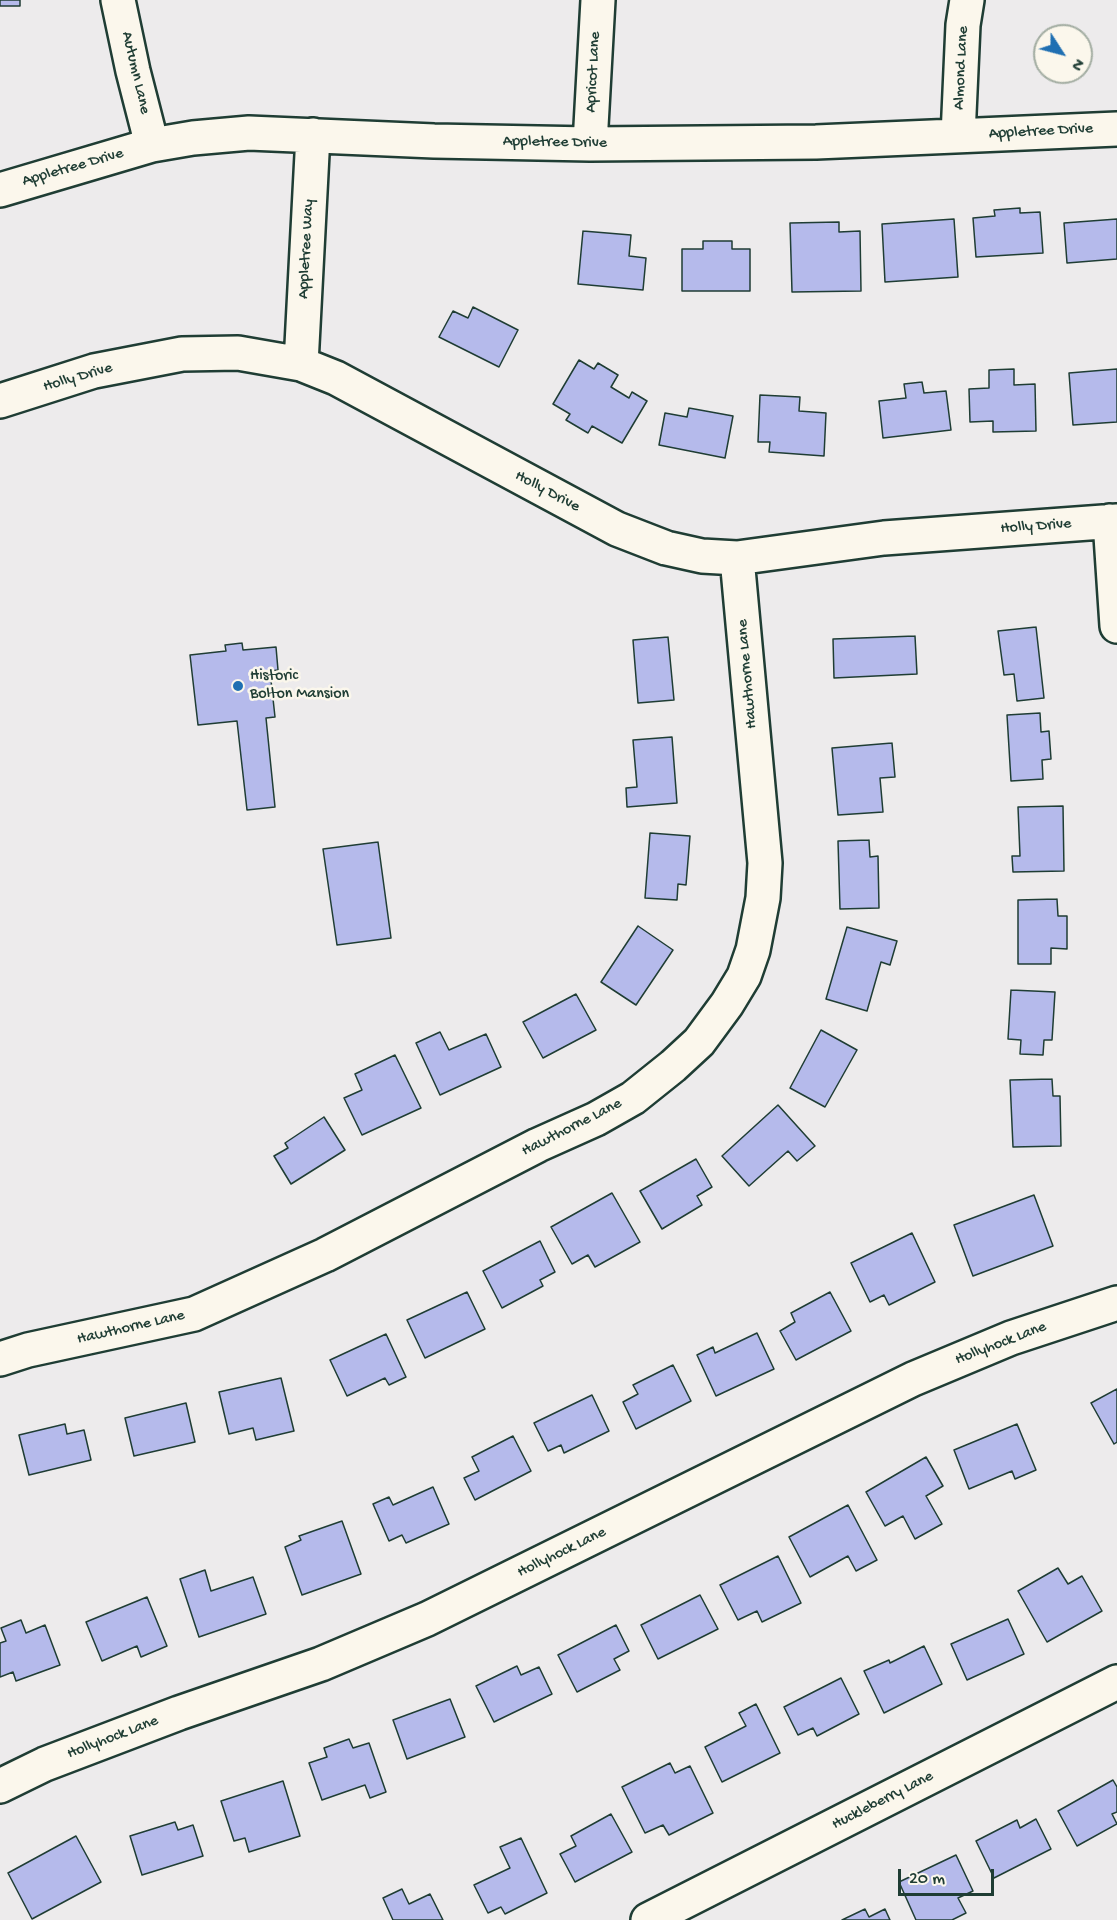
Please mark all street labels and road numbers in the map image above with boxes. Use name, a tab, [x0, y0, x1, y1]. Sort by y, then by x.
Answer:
street label: Almond Lane	[950, 26, 974, 110]
street label: Autumn Lane	[116, 30, 154, 116]
street label: Apricot Lane	[582, 31, 606, 113]
street label: Appletree Drive	[988, 120, 1094, 144]
street label: Appletree Drive	[503, 132, 607, 154]
street label: Appletree Drive	[20, 144, 126, 192]
street label: Appletree Way	[295, 199, 319, 299]
street label: Holly Drive	[41, 359, 115, 397]
street label: Holly Drive	[511, 467, 583, 517]
street label: Holly Drive	[1000, 515, 1072, 539]
street label: Hawthorne Lane	[734, 618, 762, 730]
street label: Hawthorne Lane	[519, 1095, 625, 1161]
street label: Hawthorne Lane	[75, 1306, 187, 1350]
street label: Hollyhock Lane	[953, 1318, 1049, 1370]
street label: Hollyhock Lane	[515, 1523, 609, 1583]
street label: Hollyhock Lane	[65, 1712, 161, 1764]
street label: Huckleberry Lane	[829, 1767, 937, 1835]

